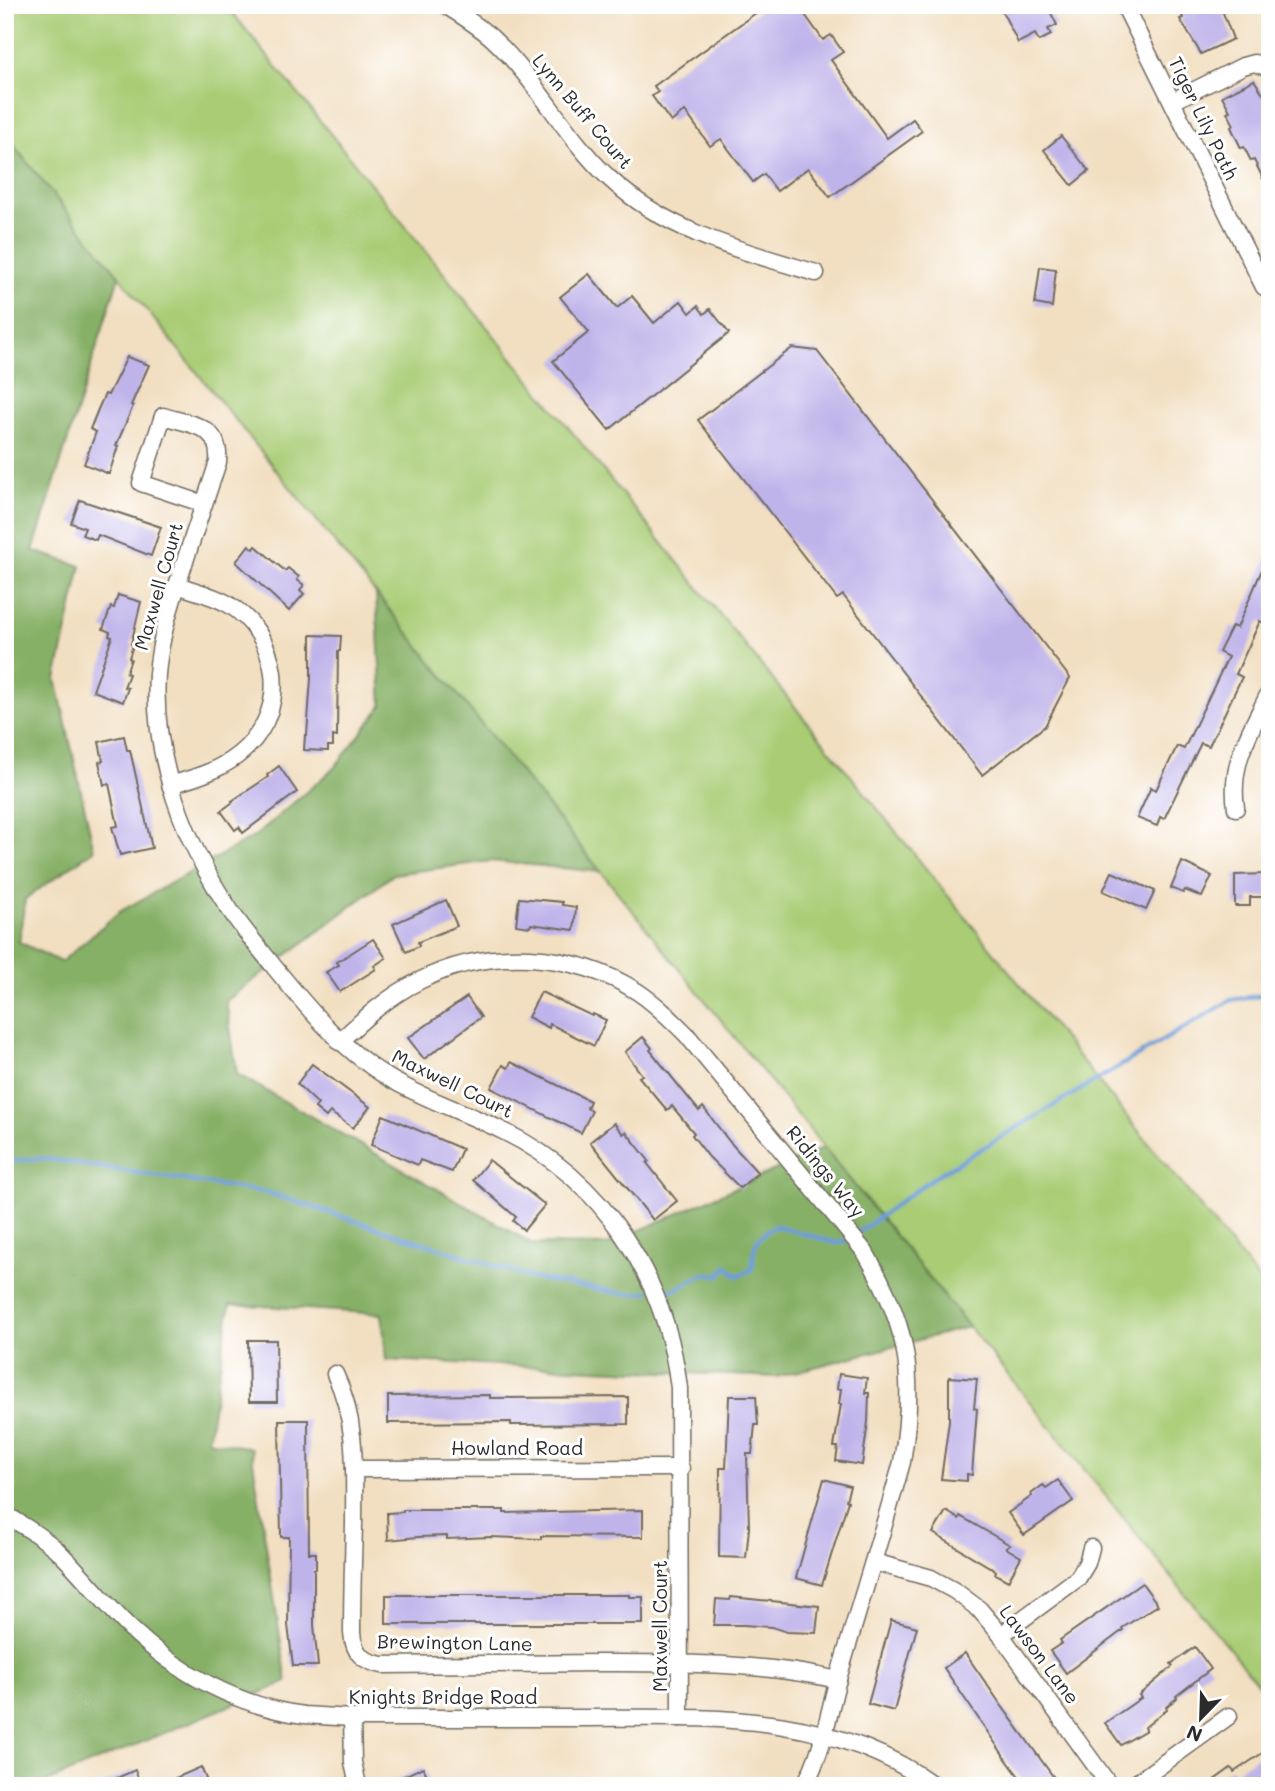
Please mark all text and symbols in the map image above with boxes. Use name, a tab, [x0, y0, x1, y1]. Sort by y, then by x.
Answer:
street label: Lynn Buff Court	[527, 48, 639, 174]
street label: Tiger Lily Path	[1163, 52, 1245, 184]
street label: Maxwell Court	[128, 519, 188, 653]
street label: Maxwell Court	[388, 1043, 518, 1123]
street label: Ridings Way	[781, 1120, 871, 1222]
street label: Howland Road	[451, 1435, 583, 1460]
street label: Maxwell Court	[647, 1560, 672, 1692]
street label: Lawson Lane	[995, 1599, 1085, 1709]
street label: Brewington Lane	[377, 1628, 533, 1656]
north arrow	[1166, 1682, 1236, 1752]
street label: Knights Bridge Road	[349, 1684, 537, 1709]
text: N	[1183, 1720, 1206, 1748]

